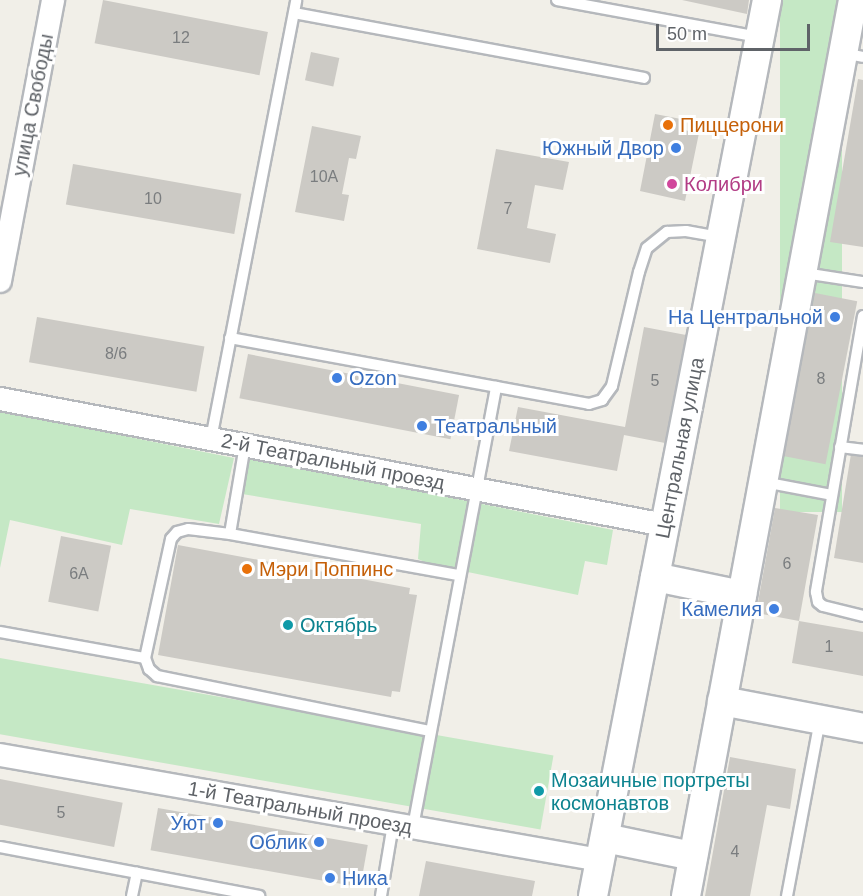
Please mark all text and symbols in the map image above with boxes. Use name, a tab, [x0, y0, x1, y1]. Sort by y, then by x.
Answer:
scale bar	[659, 12, 814, 50]
text: 50 m	[667, 24, 707, 44]
house number: 12	[172, 28, 190, 48]
street label: улица Свободы	[7, 32, 59, 178]
place label: Пиццерони	[680, 113, 784, 137]
marker: Пиццерони	[661, 118, 675, 132]
place label: Южный Двор	[542, 136, 664, 160]
marker: Южный Двор	[669, 141, 683, 155]
house number: 10А	[310, 167, 338, 187]
place label: Колибри	[684, 172, 763, 196]
marker: Колибри	[665, 177, 679, 191]
house number: 10	[144, 189, 162, 209]
house number: 7	[504, 199, 512, 219]
place label: На Центральной	[668, 305, 823, 329]
marker: На Центральной	[828, 310, 842, 324]
house number: 8/6	[105, 344, 127, 364]
street label: Центральная улица	[651, 355, 709, 541]
place label: Ozon	[349, 366, 397, 390]
house number: 8	[817, 369, 825, 389]
marker: Ozon	[330, 371, 344, 385]
house number: 5	[651, 371, 659, 391]
place label: Театральный	[434, 414, 557, 438]
marker: Театральный	[415, 419, 429, 433]
street label: 2-й Театральный проезд	[219, 429, 447, 495]
house number: 6	[783, 554, 791, 574]
place label: Мэри Поппинс	[259, 557, 393, 581]
marker: Мэри Поппинс	[240, 562, 254, 576]
house number: 6А	[69, 564, 89, 584]
place label: Камелия	[681, 597, 762, 621]
marker: Камелия	[767, 602, 781, 616]
place label: Октябрь	[300, 613, 378, 637]
marker: Октябрь	[281, 618, 295, 632]
house number: 1	[825, 637, 833, 657]
place label: Мозаичные портреты космонавтов	[551, 768, 750, 815]
street label: 1-й Театральный проезд	[186, 776, 414, 840]
marker: Мозаичные портреты космонавтов	[532, 784, 546, 798]
house number: 5	[57, 803, 65, 823]
place label: Уют	[170, 811, 206, 835]
marker: Уют	[211, 816, 225, 830]
place label: Облик	[249, 830, 307, 854]
marker: Облик	[312, 835, 326, 849]
house number: 4	[731, 842, 739, 862]
place label: Ника	[342, 866, 388, 890]
marker: Ника	[323, 871, 337, 885]

